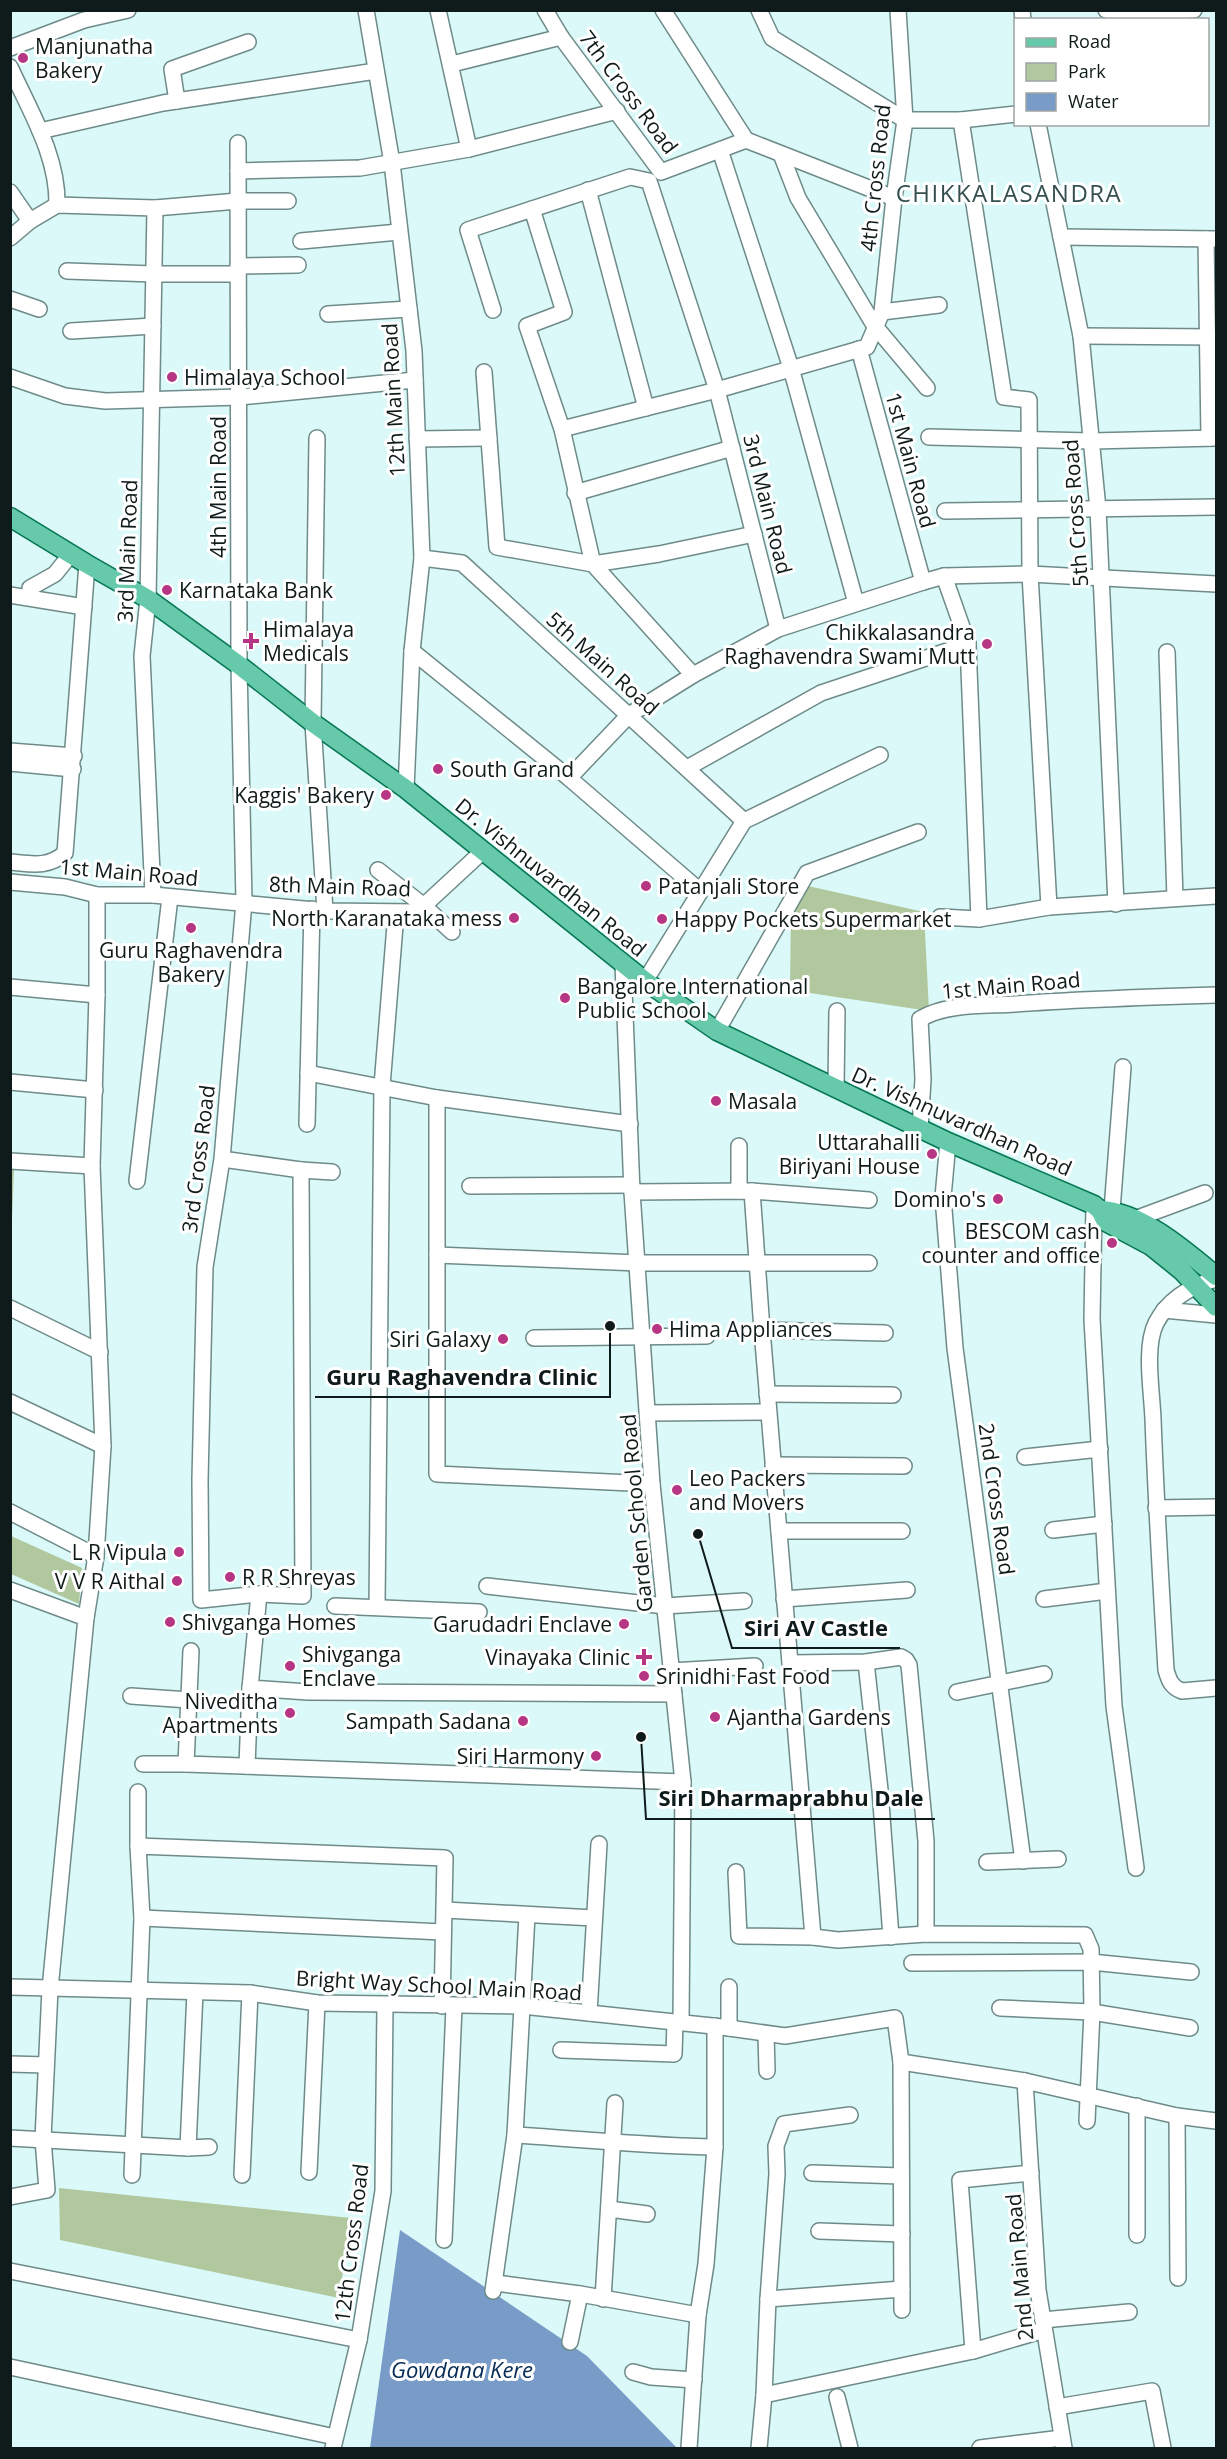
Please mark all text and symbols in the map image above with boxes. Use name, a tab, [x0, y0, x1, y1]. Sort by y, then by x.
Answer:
legend	[1014, 18, 1209, 126]
street label: 7th Cross Road	[573, 25, 685, 159]
text: Road	[1068, 29, 1111, 53]
place label: Manjunatha Bakery	[35, 32, 153, 84]
marker: Manjunatha Bakery	[16, 51, 30, 65]
text: Park	[1068, 59, 1106, 83]
text: Water	[1068, 89, 1119, 113]
street label: 4th Cross Road	[853, 103, 897, 253]
district label: CHIKKALASANDRA	[896, 176, 1122, 209]
street label: 12th Main Road	[375, 322, 411, 478]
place label: Himalaya School	[184, 363, 346, 391]
marker: Himalaya School	[165, 370, 179, 384]
street label: 1st Main Road	[879, 389, 943, 531]
street label: 4th Main Road	[204, 416, 232, 558]
street label: 3rd Main Road	[737, 431, 799, 577]
street label: 5th Cross Road	[1056, 438, 1094, 588]
street label: 3rd Main Road	[111, 479, 143, 623]
place label: Karnataka Bank	[179, 576, 333, 604]
marker: Karnataka Bank	[160, 583, 174, 597]
street label: 5th Main Road	[541, 605, 665, 721]
place label: Himalaya Medicals	[263, 615, 354, 667]
place label: Chikkalasandra Raghavendra Swami Mutt	[724, 618, 975, 670]
marker: Himalaya Medicals	[244, 634, 258, 648]
marker: Chikkalasandra Raghavendra Swami Mutt	[980, 637, 994, 651]
place label: South Grand	[450, 755, 574, 783]
marker: South Grand	[431, 762, 445, 776]
place label: Kaggis' Bakery	[234, 781, 374, 809]
marker: Kaggis' Bakery	[379, 788, 393, 802]
street label: Dr. Vishnuvardhan Road	[450, 791, 652, 963]
street label: 1st Main Road	[58, 852, 200, 892]
street label: 8th Main Road	[268, 870, 412, 902]
place label: Patanjali Store	[658, 872, 799, 900]
marker: Patanjali Store	[639, 879, 653, 893]
place label: North Karanataka mess	[271, 904, 502, 932]
place label: Happy Pockets Supermarket	[674, 905, 952, 933]
marker: North Karanataka mess	[507, 911, 521, 925]
marker: Happy Pockets Supermarket	[655, 912, 669, 926]
marker: Guru Raghavendra Bakery	[184, 921, 198, 935]
place label: Guru Raghavendra Bakery	[99, 936, 283, 988]
street label: 1st Main Road	[940, 965, 1082, 1005]
place label: Bangalore International Public School	[577, 972, 808, 1024]
marker: Bangalore International Public School	[558, 991, 572, 1005]
street label: Dr. Vishnuvardhan Road	[848, 1060, 1076, 1182]
street label: 3rd Cross Road	[175, 1083, 221, 1235]
place label: Masala	[728, 1087, 797, 1115]
marker: Masala	[709, 1094, 723, 1108]
place label: Uttarahalli Biriyani House	[779, 1128, 920, 1180]
marker: Uttarahalli Biriyani House	[925, 1147, 939, 1161]
place label: Domino's	[893, 1185, 986, 1213]
marker: Domino's	[991, 1192, 1005, 1206]
place label: BESCOM cash counter and office	[921, 1217, 1100, 1269]
marker: BESCOM cash counter and office	[1105, 1236, 1119, 1250]
place label: Hima Appliances	[669, 1315, 832, 1343]
marker: Hima Appliances	[650, 1322, 664, 1336]
place label: Siri Galaxy	[389, 1325, 491, 1353]
marker: Siri Galaxy	[496, 1332, 510, 1346]
callout: Guru Raghavendra Clinic	[315, 1357, 610, 1397]
text: Guru Raghavendra Clinic	[326, 1361, 598, 1391]
street label: Garden School Road	[613, 1413, 659, 1613]
street label: 2nd Cross Road	[972, 1421, 1022, 1577]
place label: Leo Packers and Movers	[689, 1464, 806, 1516]
marker: Leo Packers and Movers	[670, 1483, 684, 1497]
place label: L R Vipula	[72, 1538, 167, 1566]
marker: L R Vipula	[172, 1545, 186, 1559]
place label: R R Shreyas	[242, 1563, 356, 1591]
place label: V V R Aithal	[55, 1567, 165, 1595]
marker: R R Shreyas	[223, 1570, 237, 1584]
marker: V V R Aithal	[170, 1574, 184, 1588]
place label: Shivganga Homes	[182, 1608, 356, 1636]
callout: Siri AV Castle	[732, 1608, 900, 1648]
place label: Garudadri Enclave	[433, 1610, 612, 1638]
text: Siri AV Castle	[744, 1612, 888, 1642]
marker: Shivganga Homes	[163, 1615, 177, 1629]
marker: Garudadri Enclave	[617, 1617, 631, 1631]
place label: Shivganga Enclave	[302, 1640, 401, 1692]
place label: Vinayaka Clinic	[485, 1643, 630, 1671]
marker: Vinayaka Clinic	[635, 1648, 653, 1666]
marker: Shivganga Enclave	[283, 1659, 297, 1673]
place label: Srinidhi Fast Food	[656, 1662, 830, 1690]
marker: Srinidhi Fast Food	[637, 1669, 651, 1683]
place label: Niveditha Apartments	[163, 1687, 278, 1739]
place label: Ajantha Gardens	[727, 1703, 891, 1731]
marker: Niveditha Apartments	[283, 1706, 297, 1720]
place label: Sampath Sadana	[346, 1707, 511, 1735]
marker: Ajantha Gardens	[708, 1710, 722, 1724]
marker: Sampath Sadana	[516, 1714, 530, 1728]
place label: Siri Harmony	[457, 1742, 584, 1770]
marker: Siri Harmony	[589, 1749, 603, 1763]
callout: Siri Dharmaprabhu Dale	[646, 1779, 935, 1819]
text: Siri Dharmaprabhu Dale	[658, 1782, 924, 1812]
street label: Bright Way School Main Road	[295, 1964, 583, 2006]
street label: 12th Cross Road	[327, 2162, 375, 2324]
street label: 2nd Main Road	[999, 2192, 1039, 2342]
water label: Gowdana Kere	[391, 2354, 533, 2384]

